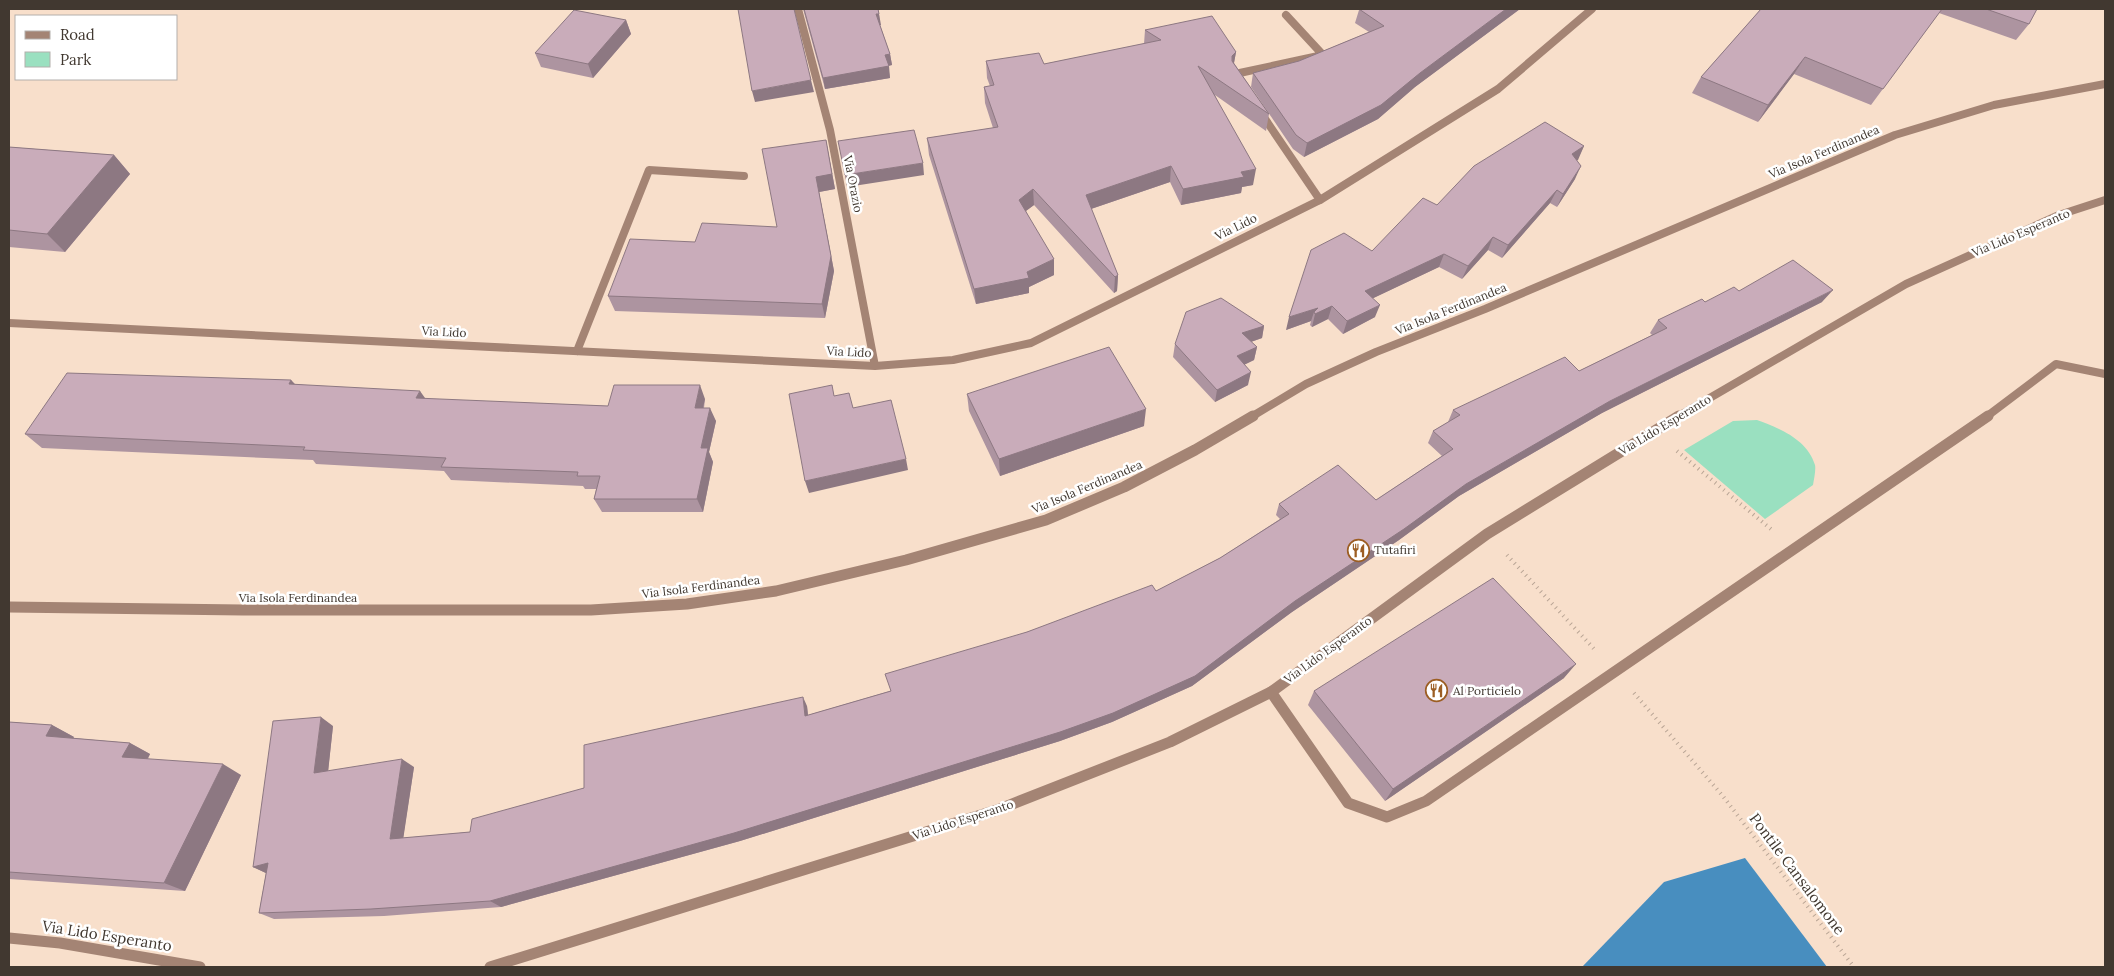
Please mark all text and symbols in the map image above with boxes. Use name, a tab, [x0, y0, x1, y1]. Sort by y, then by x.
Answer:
legend	[15, 15, 178, 80]
text: Road	[60, 25, 95, 44]
text: Park	[60, 50, 91, 69]
street label: Via Isola Ferdinandea	[1765, 121, 1881, 182]
street label: Via Orazio	[840, 153, 866, 214]
street label: Via Lido Esperanto	[1969, 205, 2072, 260]
street label: Via Lido	[1211, 210, 1259, 244]
street label: Via Isola Ferdinandea	[1392, 279, 1509, 338]
street label: Via Lido	[420, 323, 467, 340]
street label: Via Lido	[825, 343, 872, 360]
street label: Via Lido Esperanto	[1615, 391, 1714, 459]
street label: Via Isola Ferdinandea	[1028, 456, 1144, 517]
restaurant icon: Tutafiri	[1346, 538, 1370, 562]
place label: Tutafiri	[1374, 542, 1416, 557]
street label: Via Isola Ferdinandea	[640, 572, 761, 601]
street label: Via Isola Ferdinandea	[238, 590, 357, 605]
street label: Via Lido Esperanto	[1280, 613, 1375, 687]
restaurant icon: Al Porticielo	[1425, 679, 1449, 703]
place label: Al Porticielo	[1452, 683, 1521, 698]
street label: Via Lido Esperanto	[910, 796, 1015, 843]
street label: Pontile Cansalomone	[1746, 809, 1849, 938]
street label: Via Lido Esperanto	[40, 916, 174, 955]

